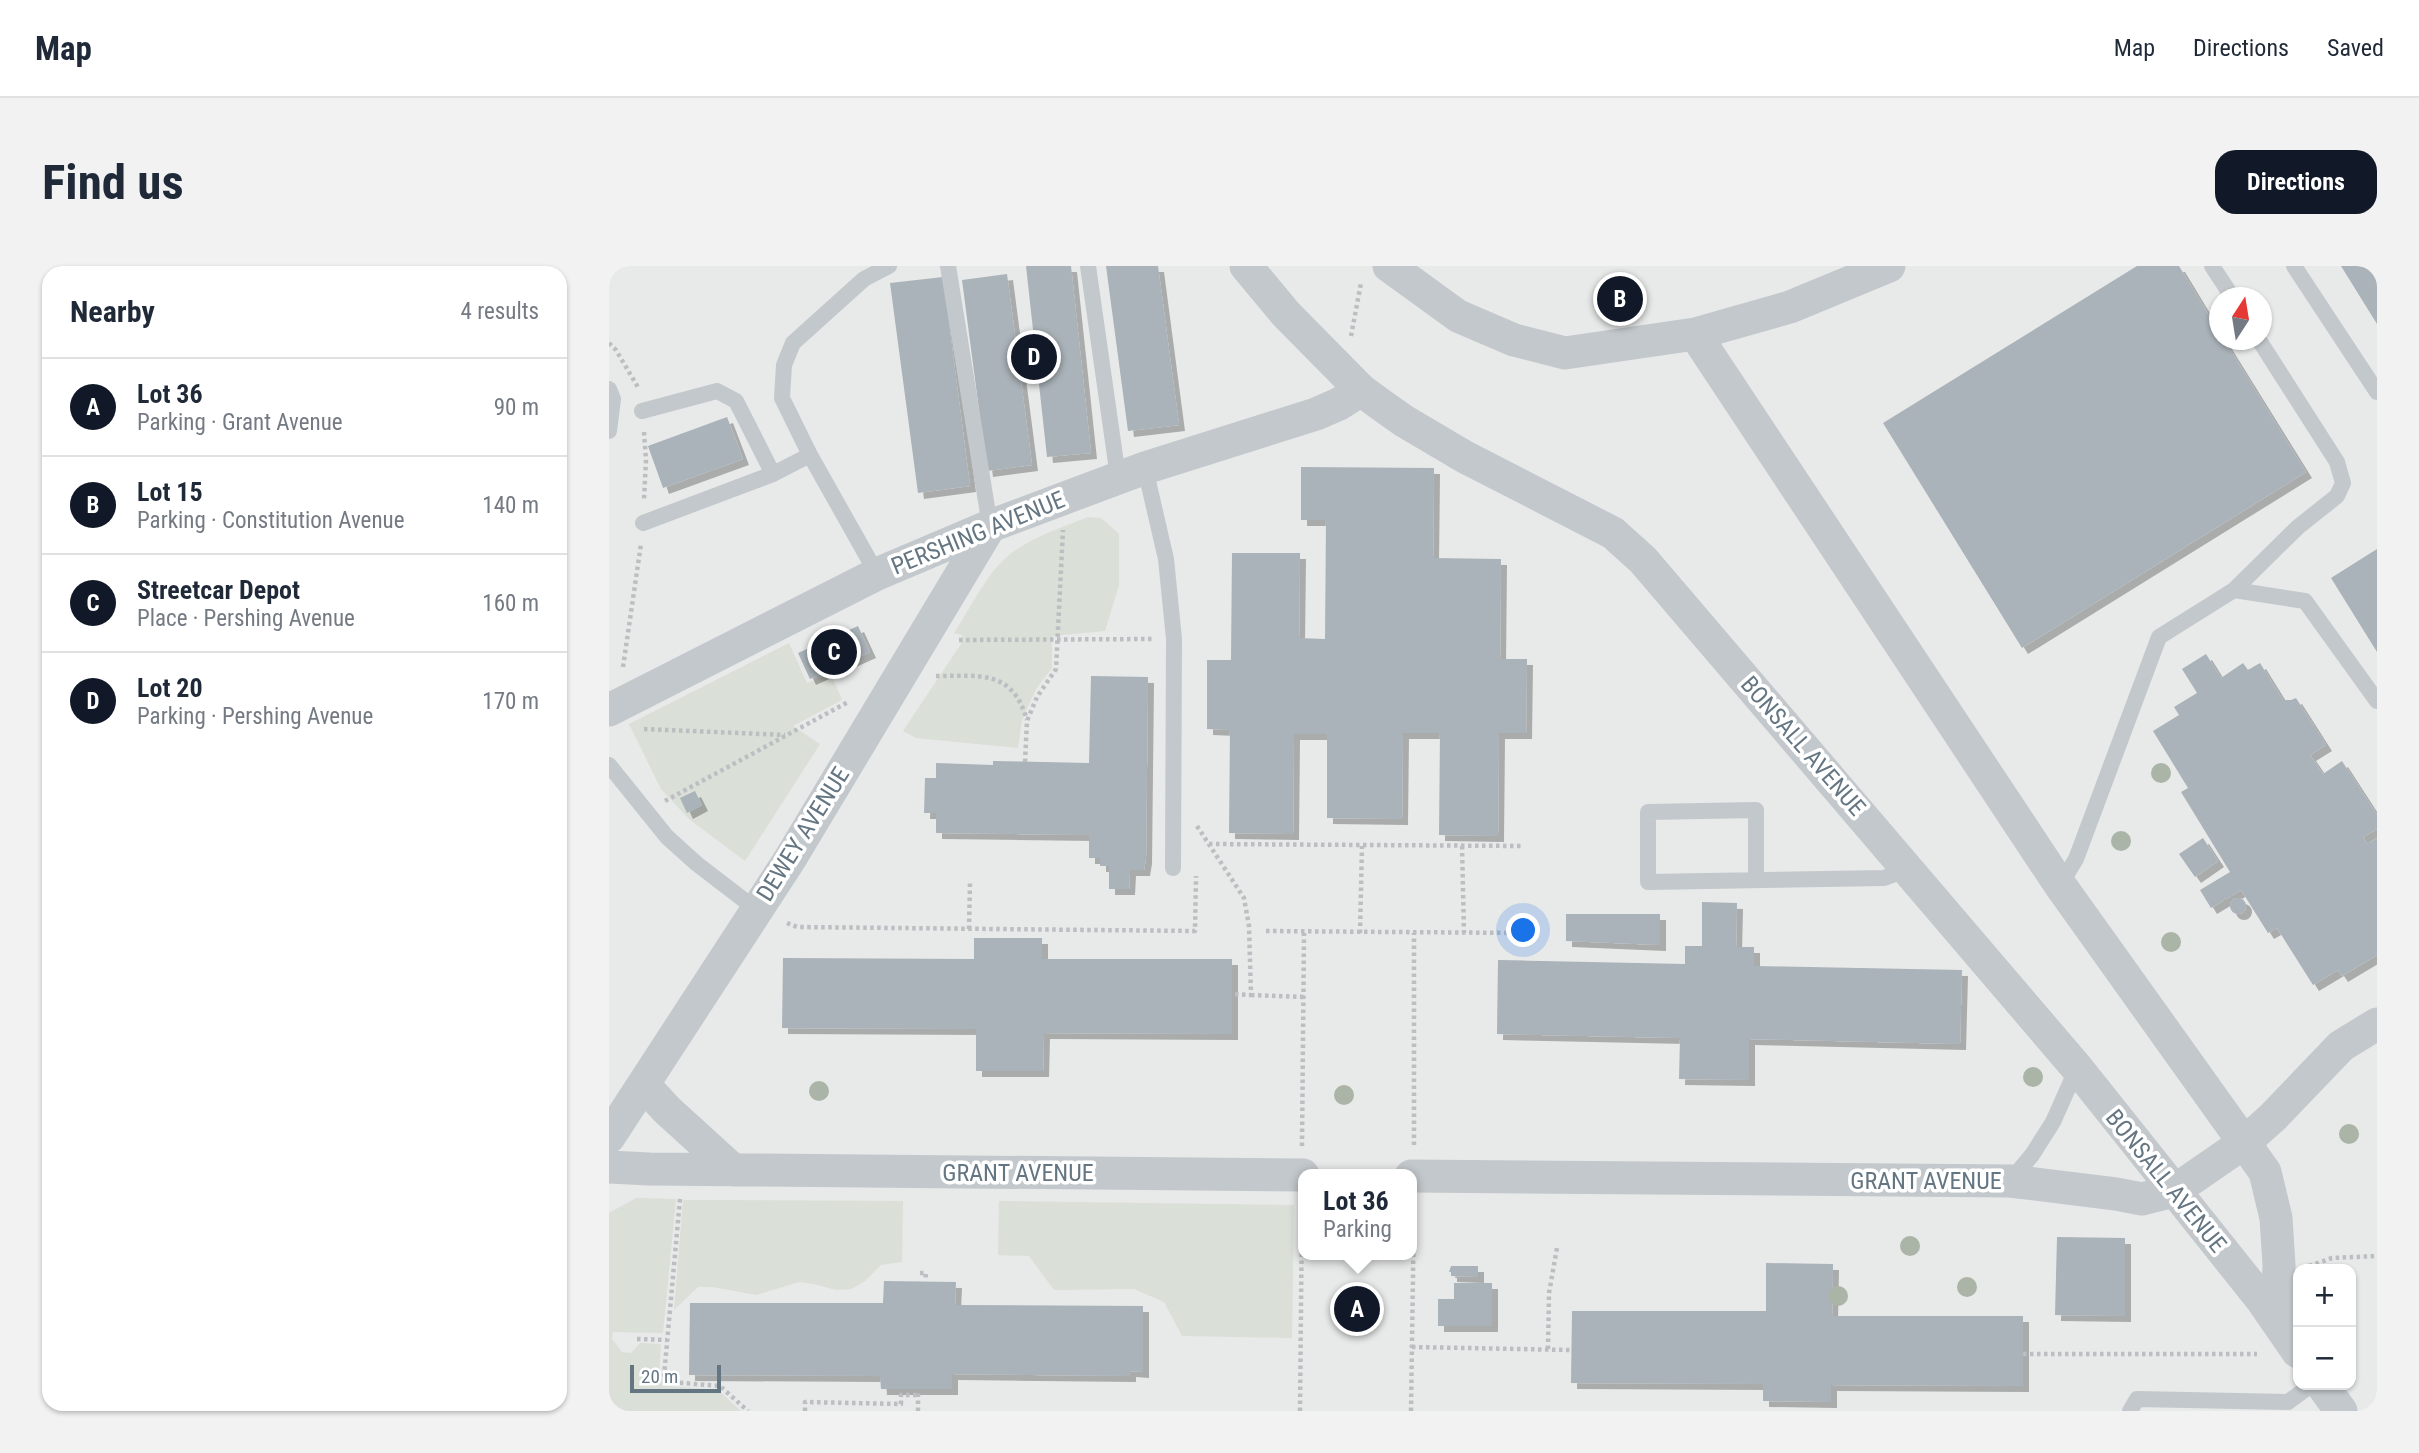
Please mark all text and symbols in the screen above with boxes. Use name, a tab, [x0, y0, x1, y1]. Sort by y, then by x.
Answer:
text: Map	[35, 29, 92, 68]
text: Map	[2114, 34, 2155, 62]
text: Directions	[2193, 34, 2289, 62]
text: Saved	[2327, 34, 2384, 62]
button: Directions	[2215, 150, 2377, 214]
text: Find us	[42, 154, 184, 211]
pin: B	[1597, 273, 1643, 325]
north arrow	[2209, 287, 2272, 350]
text: Nearby	[70, 294, 155, 329]
text: 4 results	[461, 298, 539, 325]
pin: D	[1011, 331, 1057, 383]
text: Lot 36	[137, 379, 203, 409]
text: A	[86, 394, 100, 421]
text: 90 m	[494, 394, 539, 421]
text: Parking · Grant Avenue	[137, 409, 343, 436]
text: Lot 15	[137, 477, 203, 507]
street label: PERSHING AVENUE	[887, 485, 1069, 581]
text: B	[87, 492, 99, 519]
text: 140 m	[482, 492, 539, 519]
text: Parking · Constitution Avenue	[137, 507, 404, 534]
text: Streetcar Depot	[137, 575, 300, 605]
text: C	[86, 590, 100, 617]
text: 160 m	[482, 590, 539, 617]
text: Place · Pershing Avenue	[137, 605, 355, 632]
pin: C	[811, 626, 857, 678]
street label: BONSALL AVENUE	[1735, 671, 1871, 821]
text: Lot 20	[137, 673, 203, 703]
text: D	[87, 688, 100, 715]
text: 170 m	[482, 688, 539, 715]
text: Parking · Pershing Avenue	[137, 703, 373, 730]
street label: DEWEY AVENUE	[751, 762, 855, 906]
your location	[1506, 913, 1540, 947]
street label: BONSALL AVENUE	[2100, 1104, 2232, 1258]
street label: GRANT AVENUE	[942, 1159, 1094, 1187]
street label: GRANT AVENUE	[1850, 1167, 2002, 1195]
popup	[1298, 1169, 1417, 1260]
text: Lot 36	[1323, 1186, 1389, 1216]
text: Parking	[1323, 1216, 1392, 1243]
map controls	[2293, 1264, 2356, 1390]
button: +	[2293, 1264, 2356, 1327]
pin: A	[1334, 1283, 1380, 1335]
button: −	[2293, 1327, 2356, 1390]
scale bar	[630, 1362, 721, 1394]
text: 20 m	[641, 1365, 678, 1388]

